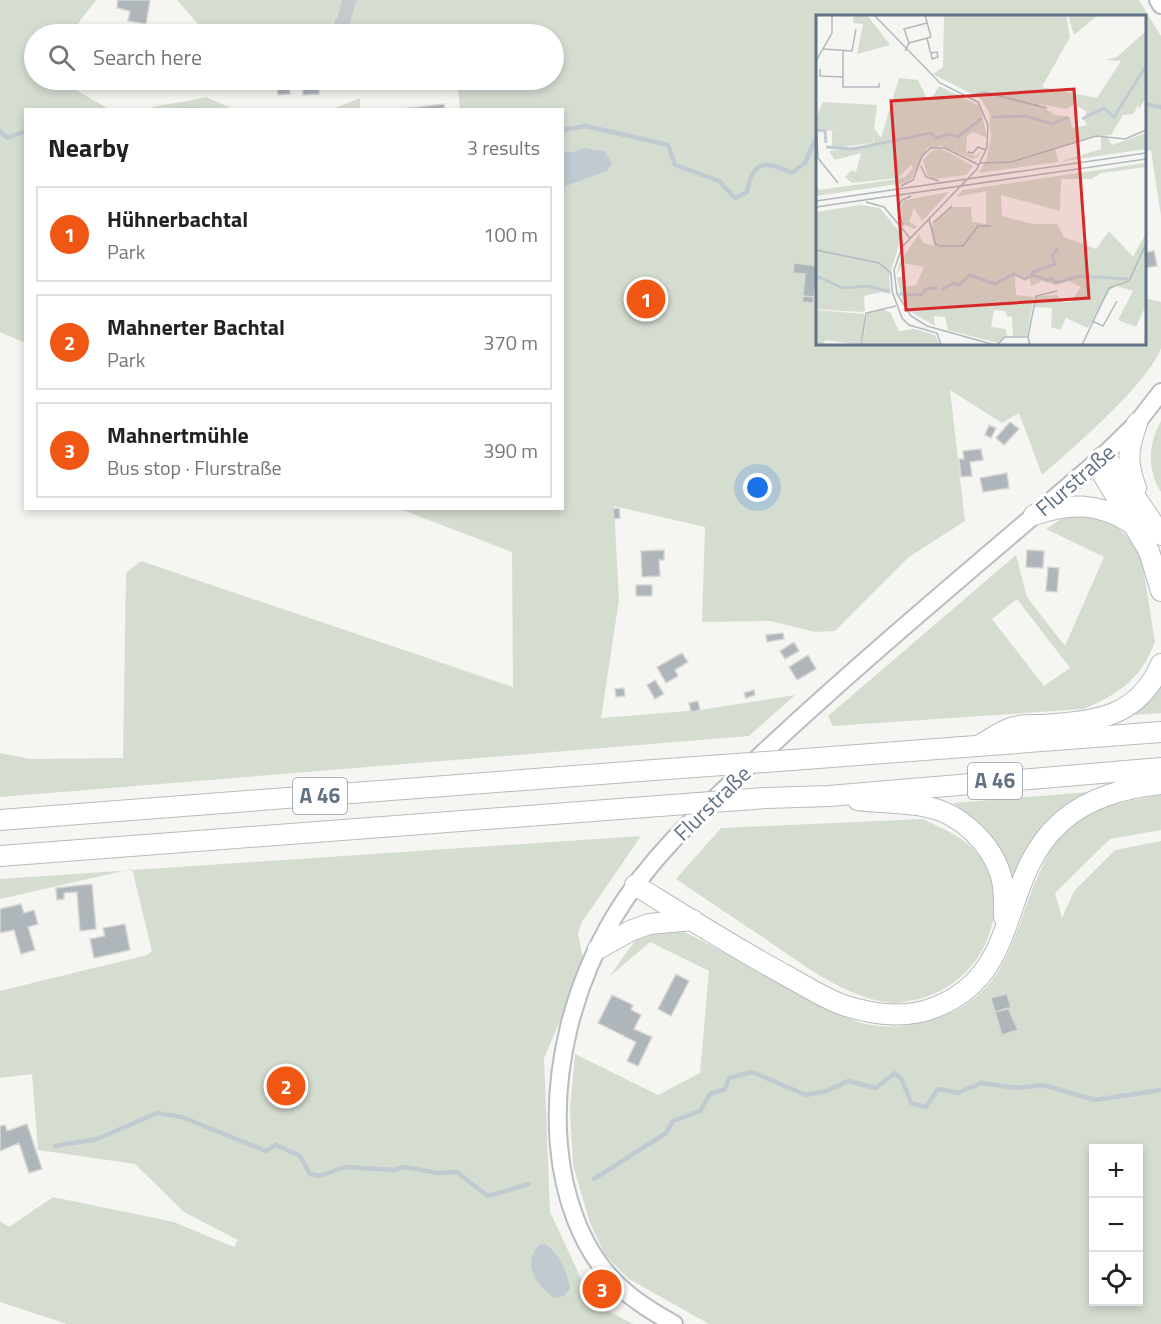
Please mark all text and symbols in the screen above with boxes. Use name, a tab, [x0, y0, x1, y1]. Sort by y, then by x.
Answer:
inset map	[816, 15, 1146, 345]
search box	[24, 24, 564, 90]
text: Search here	[93, 40, 202, 74]
icon: search	[45, 41, 78, 74]
text: Nearby	[48, 128, 129, 167]
text: 3 results	[467, 132, 540, 163]
text: Hühnerbachtal	[107, 202, 248, 236]
text: 1	[64, 219, 75, 250]
text: 100 m	[483, 219, 538, 250]
text: Park	[107, 236, 145, 267]
pin: 1	[626, 276, 666, 322]
text: Mahnerter Bachtal	[107, 310, 285, 344]
text: 2	[64, 327, 75, 358]
text: 370 m	[483, 327, 538, 358]
text: Park	[107, 344, 145, 375]
text: Mahnertmühle	[107, 418, 249, 452]
text: 3	[64, 435, 75, 466]
text: 390 m	[483, 435, 538, 466]
street label: Flurstraße	[1028, 436, 1122, 524]
text: Bus stop · Flurstraße	[107, 452, 282, 483]
your location	[743, 473, 772, 502]
street label: Flurstraße	[666, 757, 758, 849]
road number: A 46	[968, 763, 1022, 799]
road number: A 46	[293, 778, 347, 814]
pin: 2	[266, 1064, 306, 1108]
map controls	[1089, 1144, 1143, 1306]
button: +	[1089, 1144, 1143, 1198]
button: −	[1089, 1198, 1143, 1252]
button: locate	[1089, 1252, 1143, 1306]
pin: 3	[582, 1266, 622, 1312]

